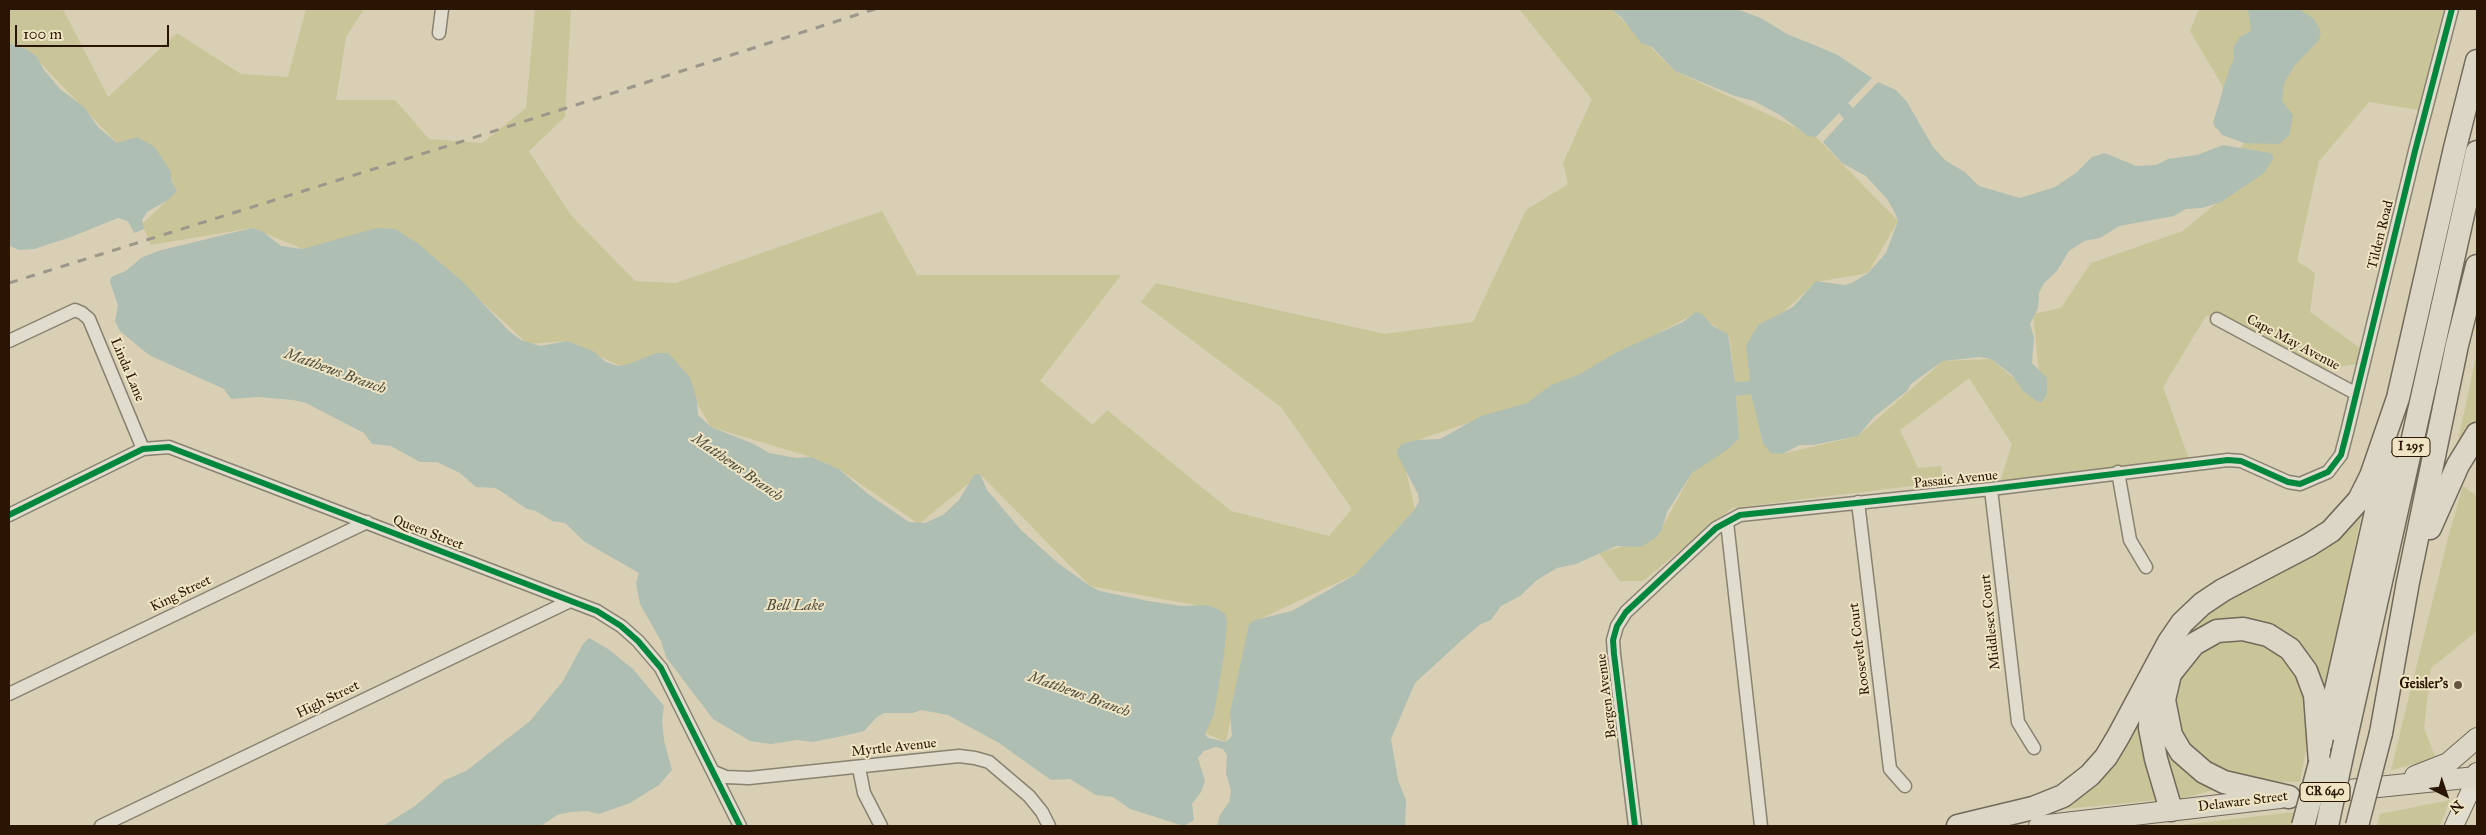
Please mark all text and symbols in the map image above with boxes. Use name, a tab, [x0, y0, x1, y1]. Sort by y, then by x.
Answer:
scale bar	[18, 15, 171, 47]
text: 100 m	[23, 25, 62, 43]
street label: Tilden Road	[2364, 199, 2398, 271]
street label: Cape May Avenue	[2244, 311, 2342, 375]
street label: Linda Lane	[106, 336, 148, 404]
water label: Matthews Branch	[282, 345, 388, 399]
water label: Matthews Branch	[688, 430, 786, 506]
road number: I 295	[2392, 438, 2430, 457]
street label: Passaic Avenue	[1913, 467, 1999, 493]
street label: Queen Street	[390, 512, 466, 554]
street label: King Street	[148, 572, 214, 616]
street label: Middlesex Court	[1978, 573, 2004, 671]
water label: Bell Lake	[766, 597, 824, 615]
street label: Roosevelt Court	[1846, 602, 1874, 696]
street label: Bergen Avenue	[1593, 653, 1621, 739]
water label: Matthews Branch	[1026, 668, 1132, 722]
place label: Geisler's	[2400, 677, 2448, 693]
street label: High Street	[294, 678, 362, 722]
marker: Geisler's	[2452, 679, 2464, 691]
street label: Myrtle Avenue	[851, 735, 937, 761]
north arrow	[2421, 770, 2471, 820]
road number: CR 640	[2300, 782, 2350, 802]
street label: Delaware Street	[2197, 788, 2289, 816]
text: N	[2446, 796, 2466, 817]

